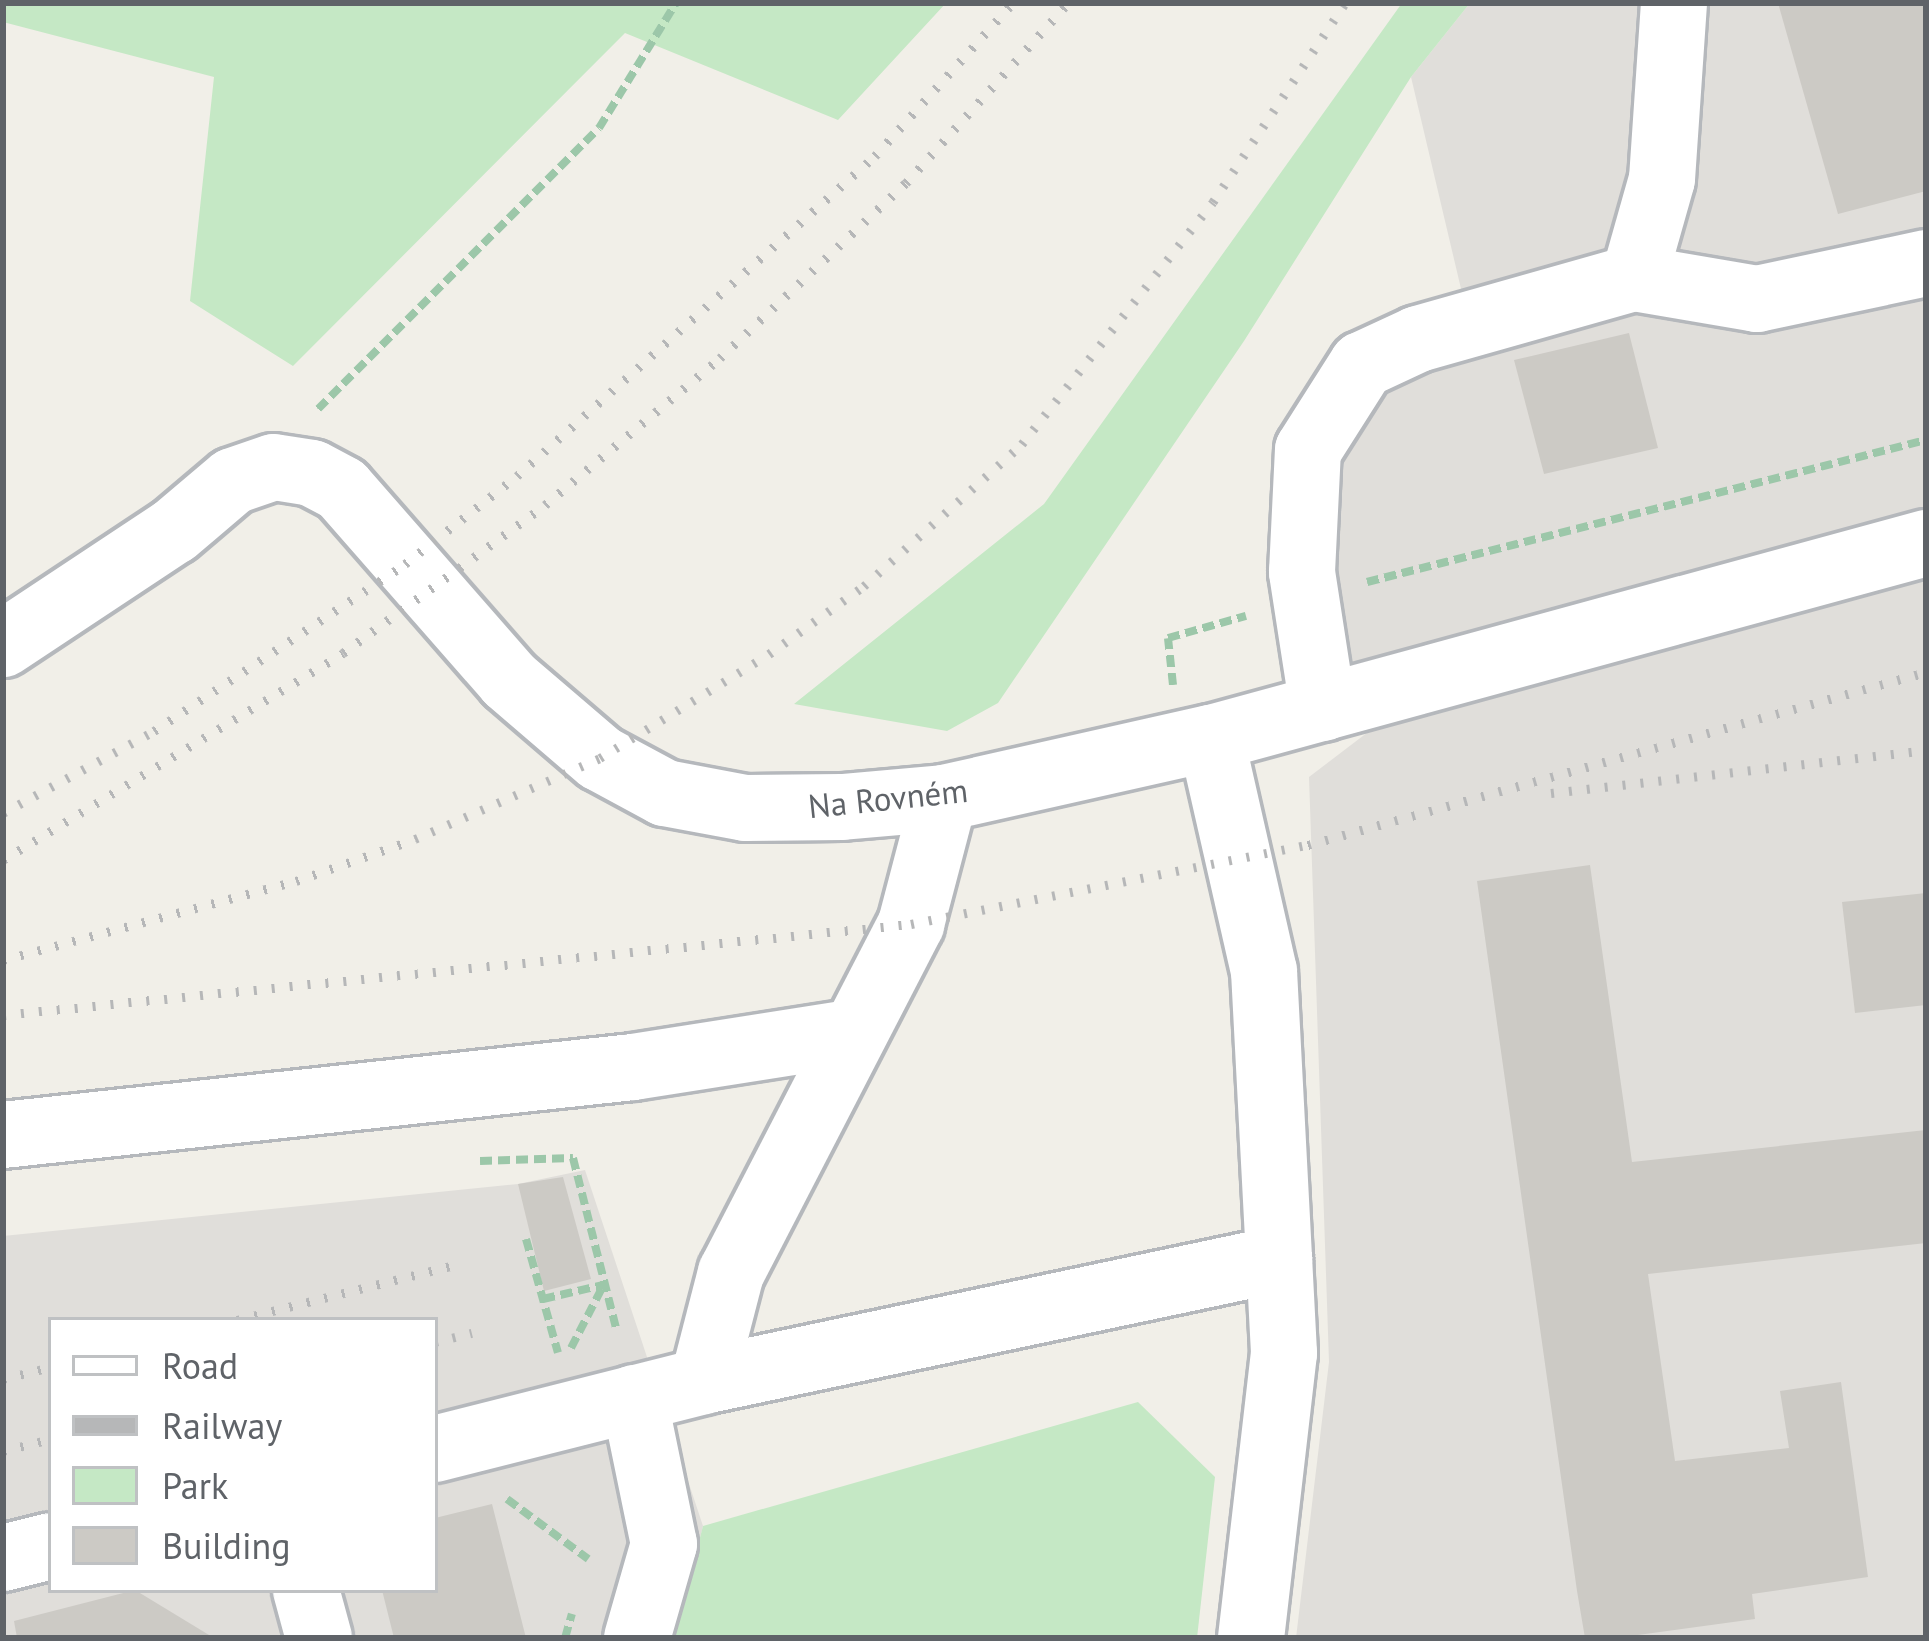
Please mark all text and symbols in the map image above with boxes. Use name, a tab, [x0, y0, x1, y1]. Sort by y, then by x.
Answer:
street label: Na Rovném	[806, 770, 970, 826]
legend	[48, 1317, 438, 1593]
text: Road	[162, 1342, 238, 1389]
text: Railway	[162, 1402, 282, 1449]
text: Park	[162, 1462, 228, 1509]
text: Building	[162, 1522, 291, 1569]

